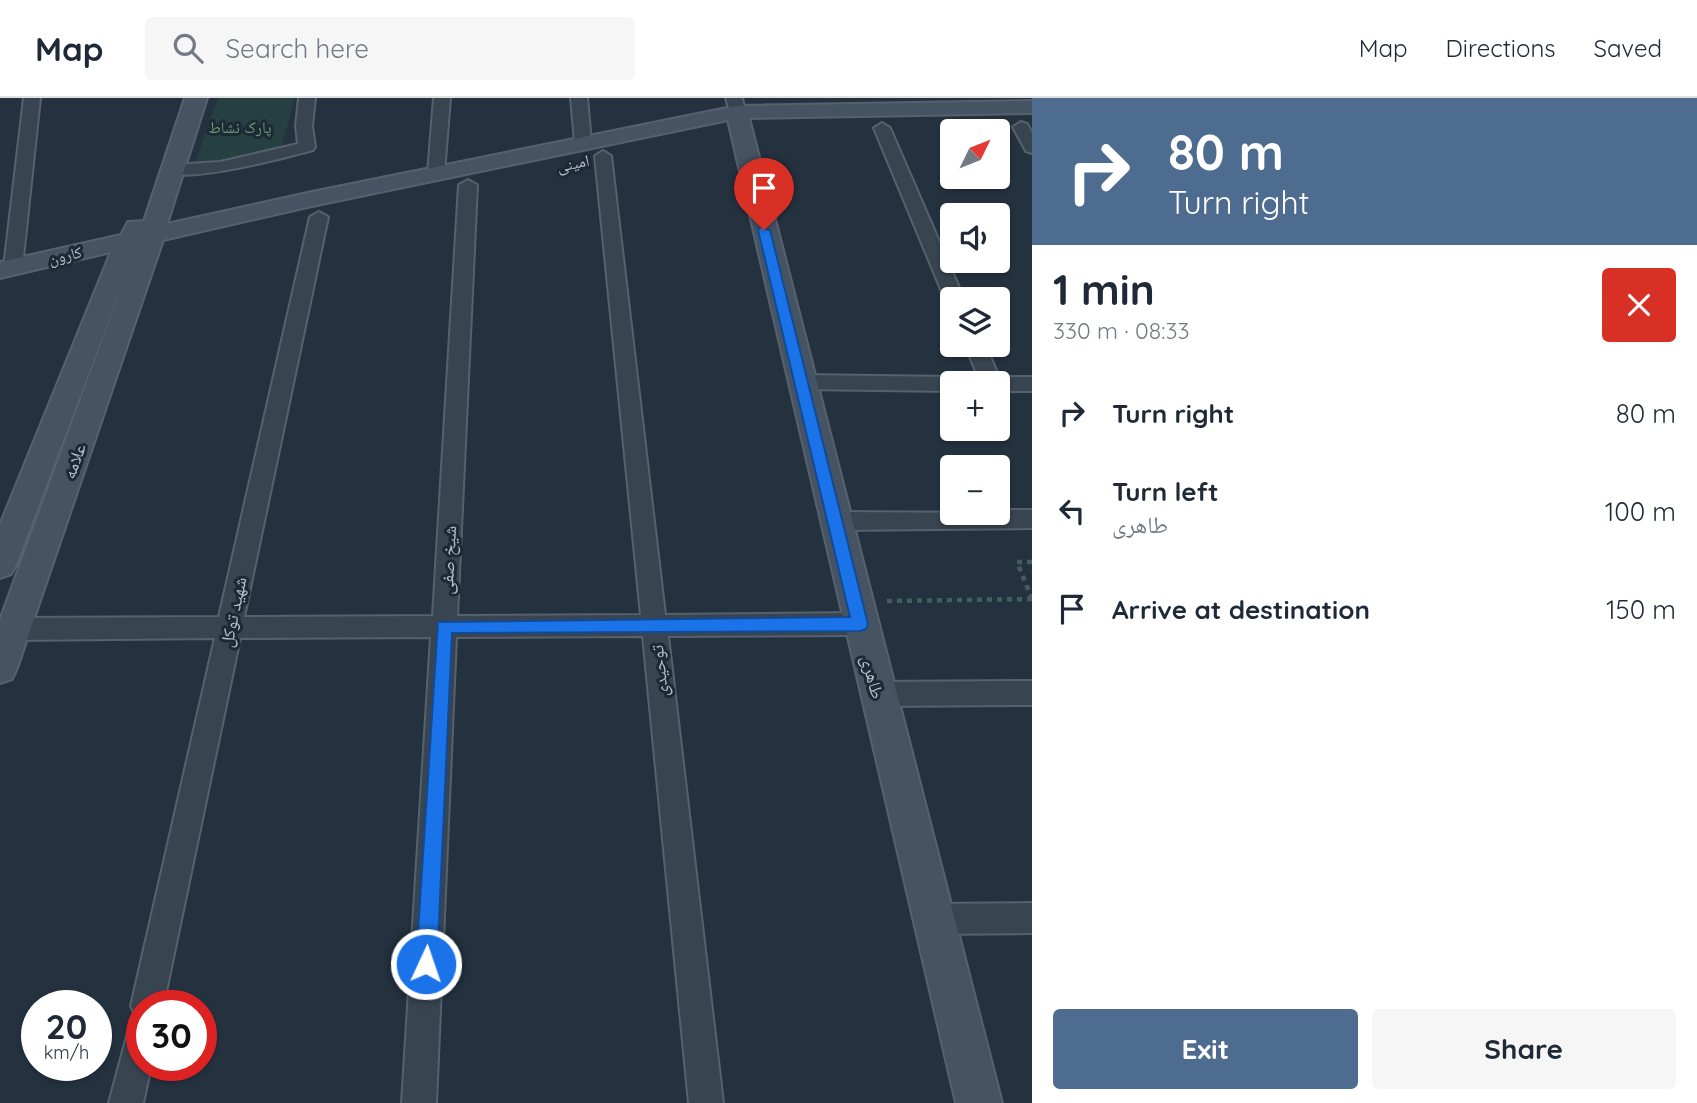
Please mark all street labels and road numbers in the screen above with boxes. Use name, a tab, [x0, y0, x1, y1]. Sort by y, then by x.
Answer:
street label: امینی	[555, 150, 591, 177]
street label: کارون	[46, 241, 84, 270]
street label: علامه	[57, 440, 91, 482]
street label: شیخ صفی	[435, 525, 462, 595]
street label: شهید توکل	[214, 575, 252, 649]
street label: توحیدی	[645, 644, 673, 698]
street label: طاهری	[857, 653, 889, 701]

